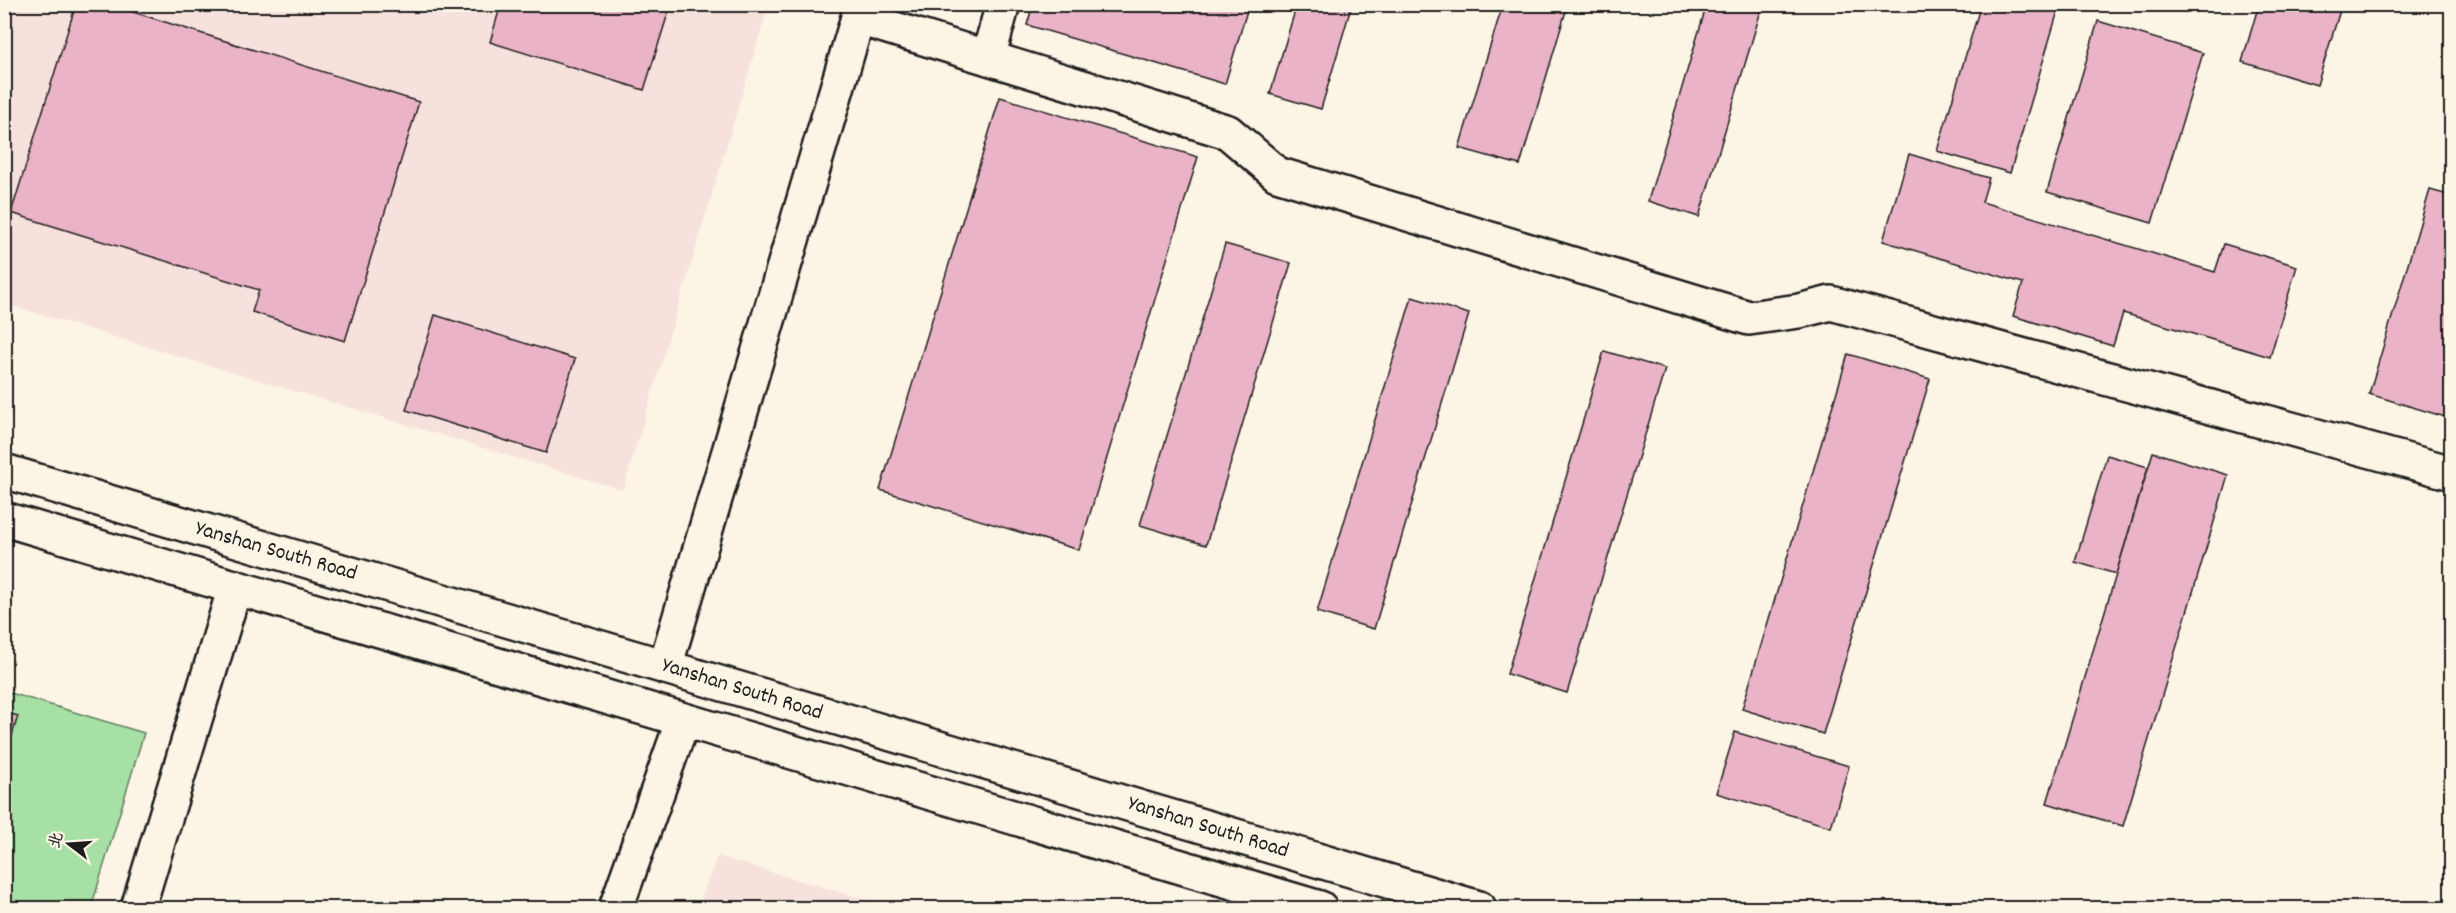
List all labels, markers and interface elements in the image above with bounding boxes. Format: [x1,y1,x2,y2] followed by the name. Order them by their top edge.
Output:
[192,514,360,590] street label: Yanshan South Road
[658,651,826,729] street label: Yanshan South Road
[1124,789,1292,867] street label: Yanshan South Road
[39,814,99,874] north arrow
[44,829,70,851] text: 北

